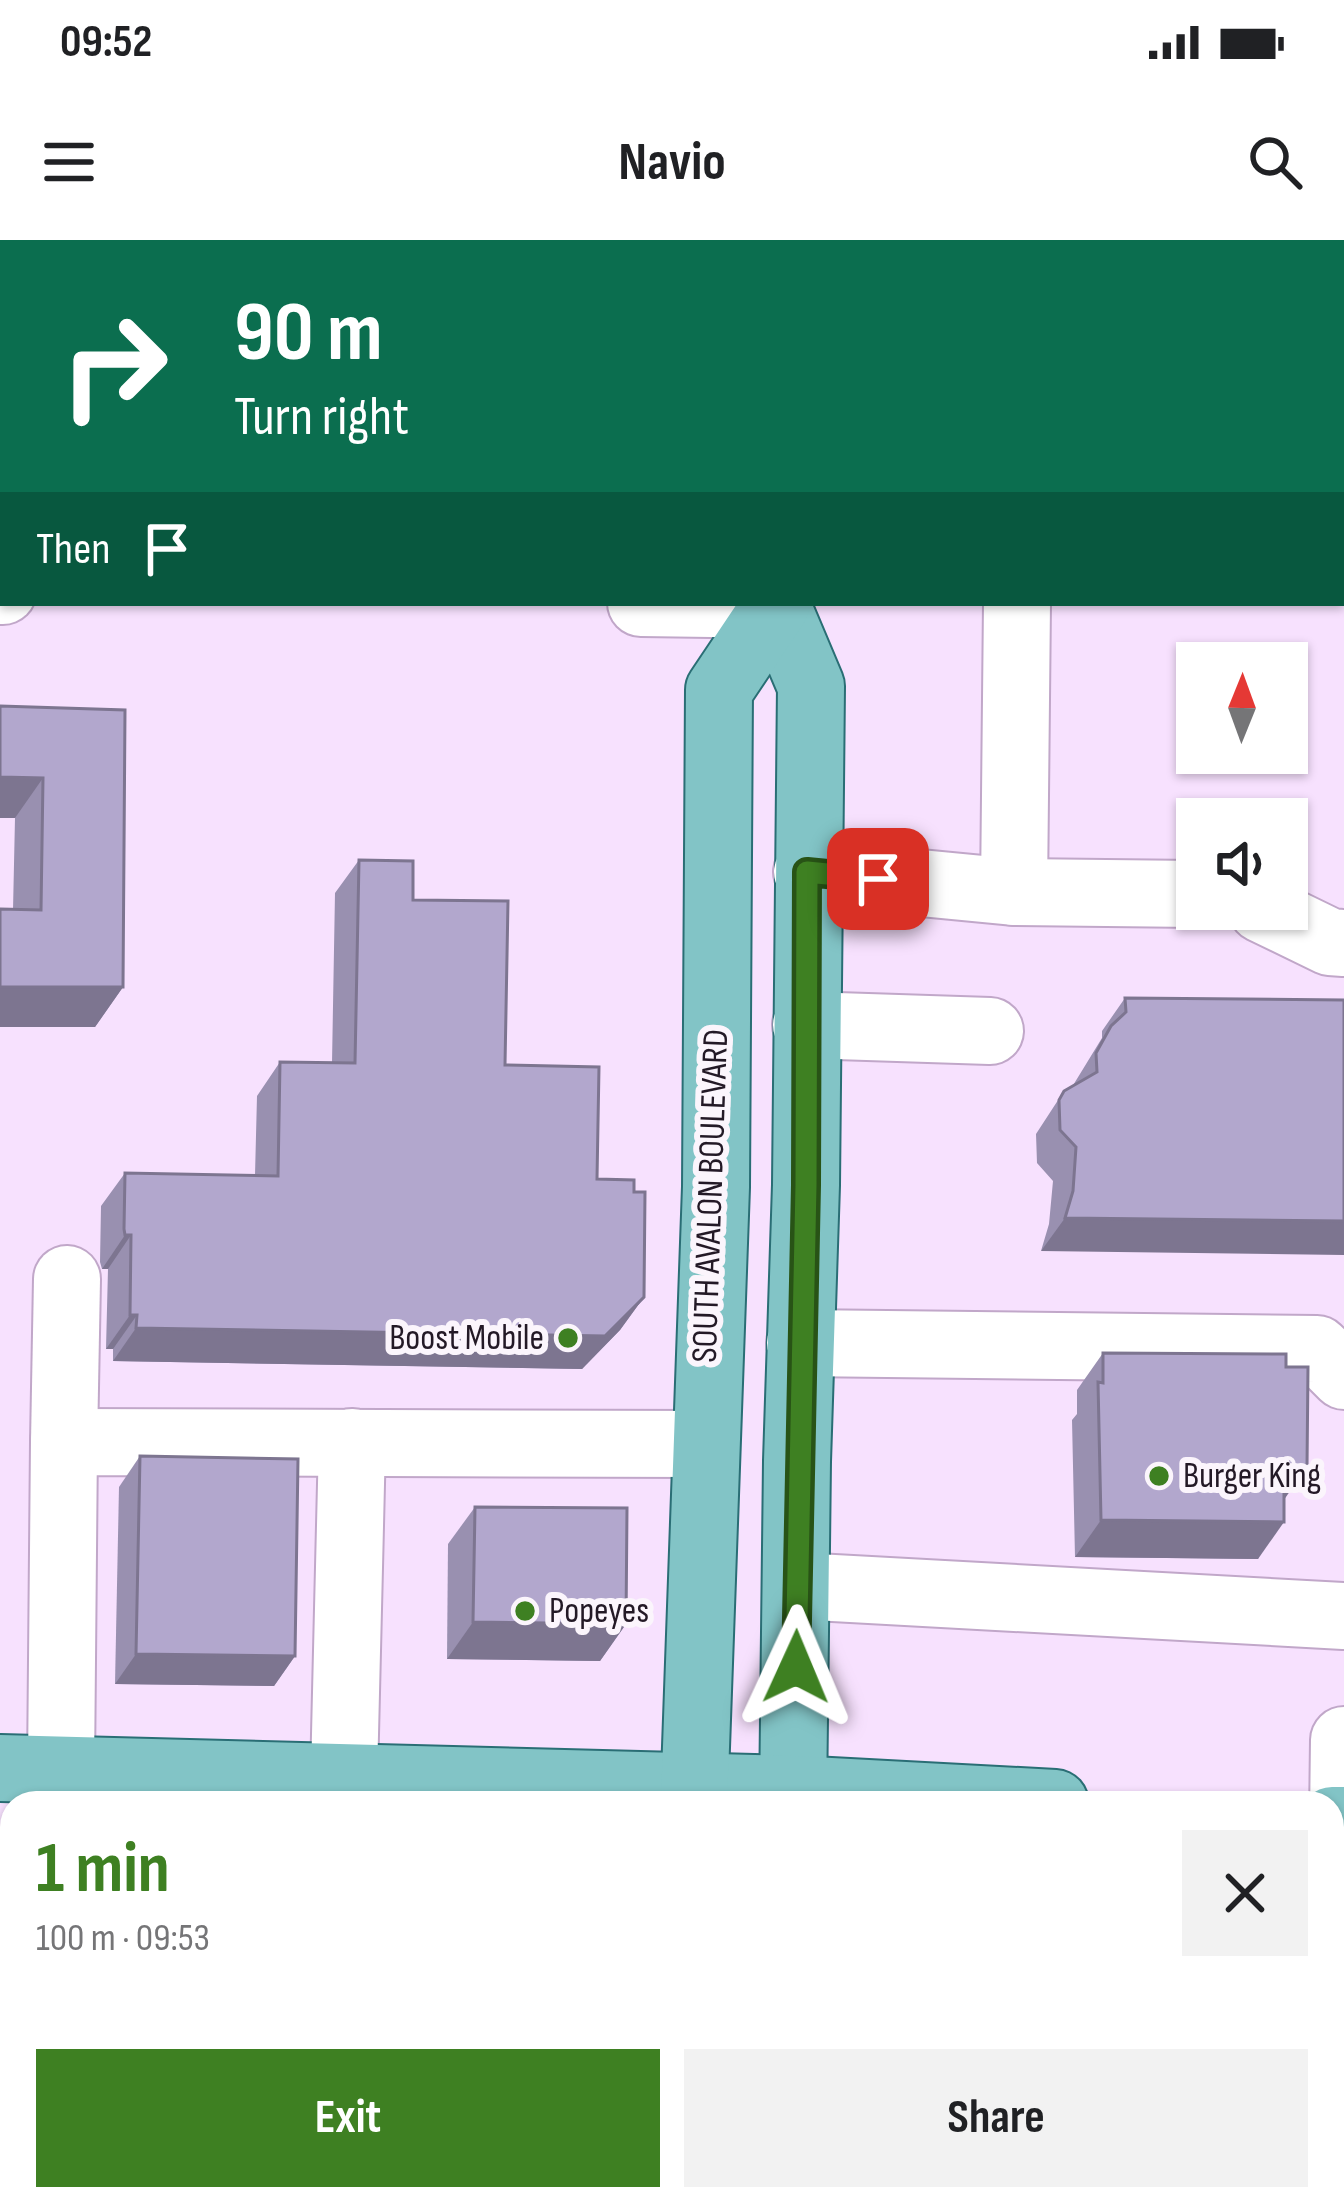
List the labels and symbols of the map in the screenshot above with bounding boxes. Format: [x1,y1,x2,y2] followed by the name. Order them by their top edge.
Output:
[1176,642,1308,774] north arrow
[827,828,929,930] pin
[684,1029,738,1363] street label: SOUTH AVALON BOULEVARD
[389,1317,544,1360] place label: Boost Mobile
[555,1325,581,1351] marker: Boost Mobile
[1183,1455,1321,1498] place label: Burger King
[1146,1463,1172,1489] marker: Burger King
[549,1590,649,1633] place label: Popeyes
[512,1598,538,1624] marker: Popeyes
[733,1604,859,1730] position arrow

